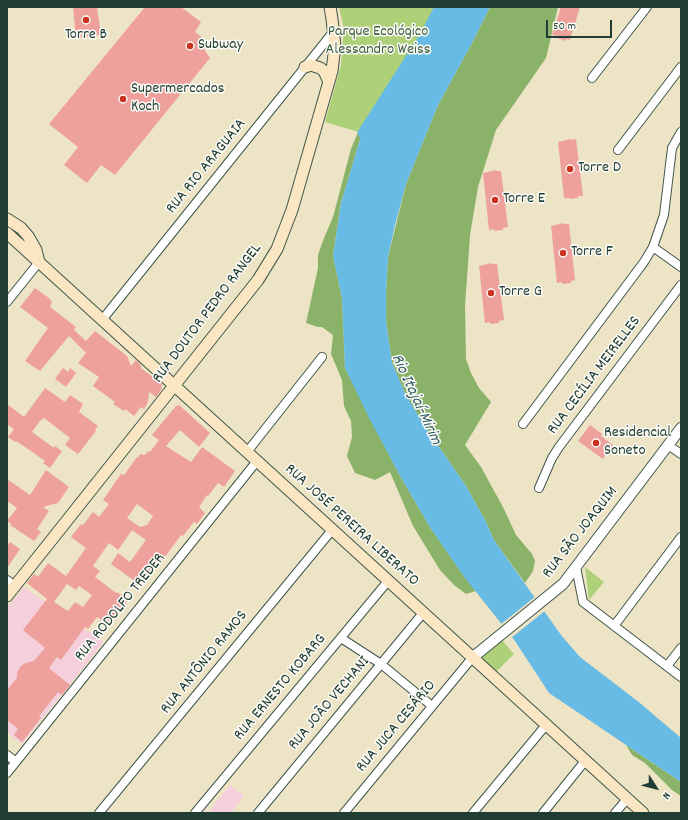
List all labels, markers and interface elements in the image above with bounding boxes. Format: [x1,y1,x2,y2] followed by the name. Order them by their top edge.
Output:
[548,12,614,38] scale bar
[81,15,91,25] marker: Torre B
[553,18,576,35] text: 50 m
[326,23,430,61] park label: Parque Ecológico Alessandro Weiss
[65,26,107,46] place label: Torre B
[198,36,243,56] place label: Subway
[185,41,195,51] marker: Subway
[131,80,225,118] place label: Supermercados Koch
[118,94,128,104] marker: Supermercados Koch
[163,115,251,219] street label: RUA RIO ARAGUAIA
[578,159,621,179] place label: Torre D
[565,164,575,174] marker: Torre D
[503,190,545,210] place label: Torre E
[490,195,500,205] marker: Torre E
[149,240,267,388] street label: RUA DOUTOR PEDRO RANGEL
[571,243,613,263] place label: Torre F
[558,248,568,258] marker: Torre F
[499,283,542,303] place label: Torre G
[486,288,496,298] marker: Torre G
[544,313,646,439] street label: RUA CECÍLIA MEIRELLES
[385,351,445,449] water label: Rio Itajaí-Mirim
[604,424,671,462] place label: Residencial Soneto
[591,438,601,448] marker: Residencial Soneto
[280,461,422,591] street label: RUA JOSÉ PEREIRA LIBERATO
[539,483,623,583] street label: RUA SÃO JOAQUIM
[71,550,171,666] street label: RUA RODOLFO TREDER
[157,607,253,719] street label: RUA ANTÔNIO RAMOS
[231,631,331,745] street label: RUA ERNESTO KOBARG
[285,653,375,755] street label: RUA JOÃO VECHANI
[353,677,441,777] street label: RUA JUCA CESÁRIO
[636,768,676,808] north arrow
[658,788,674,802] text: N

